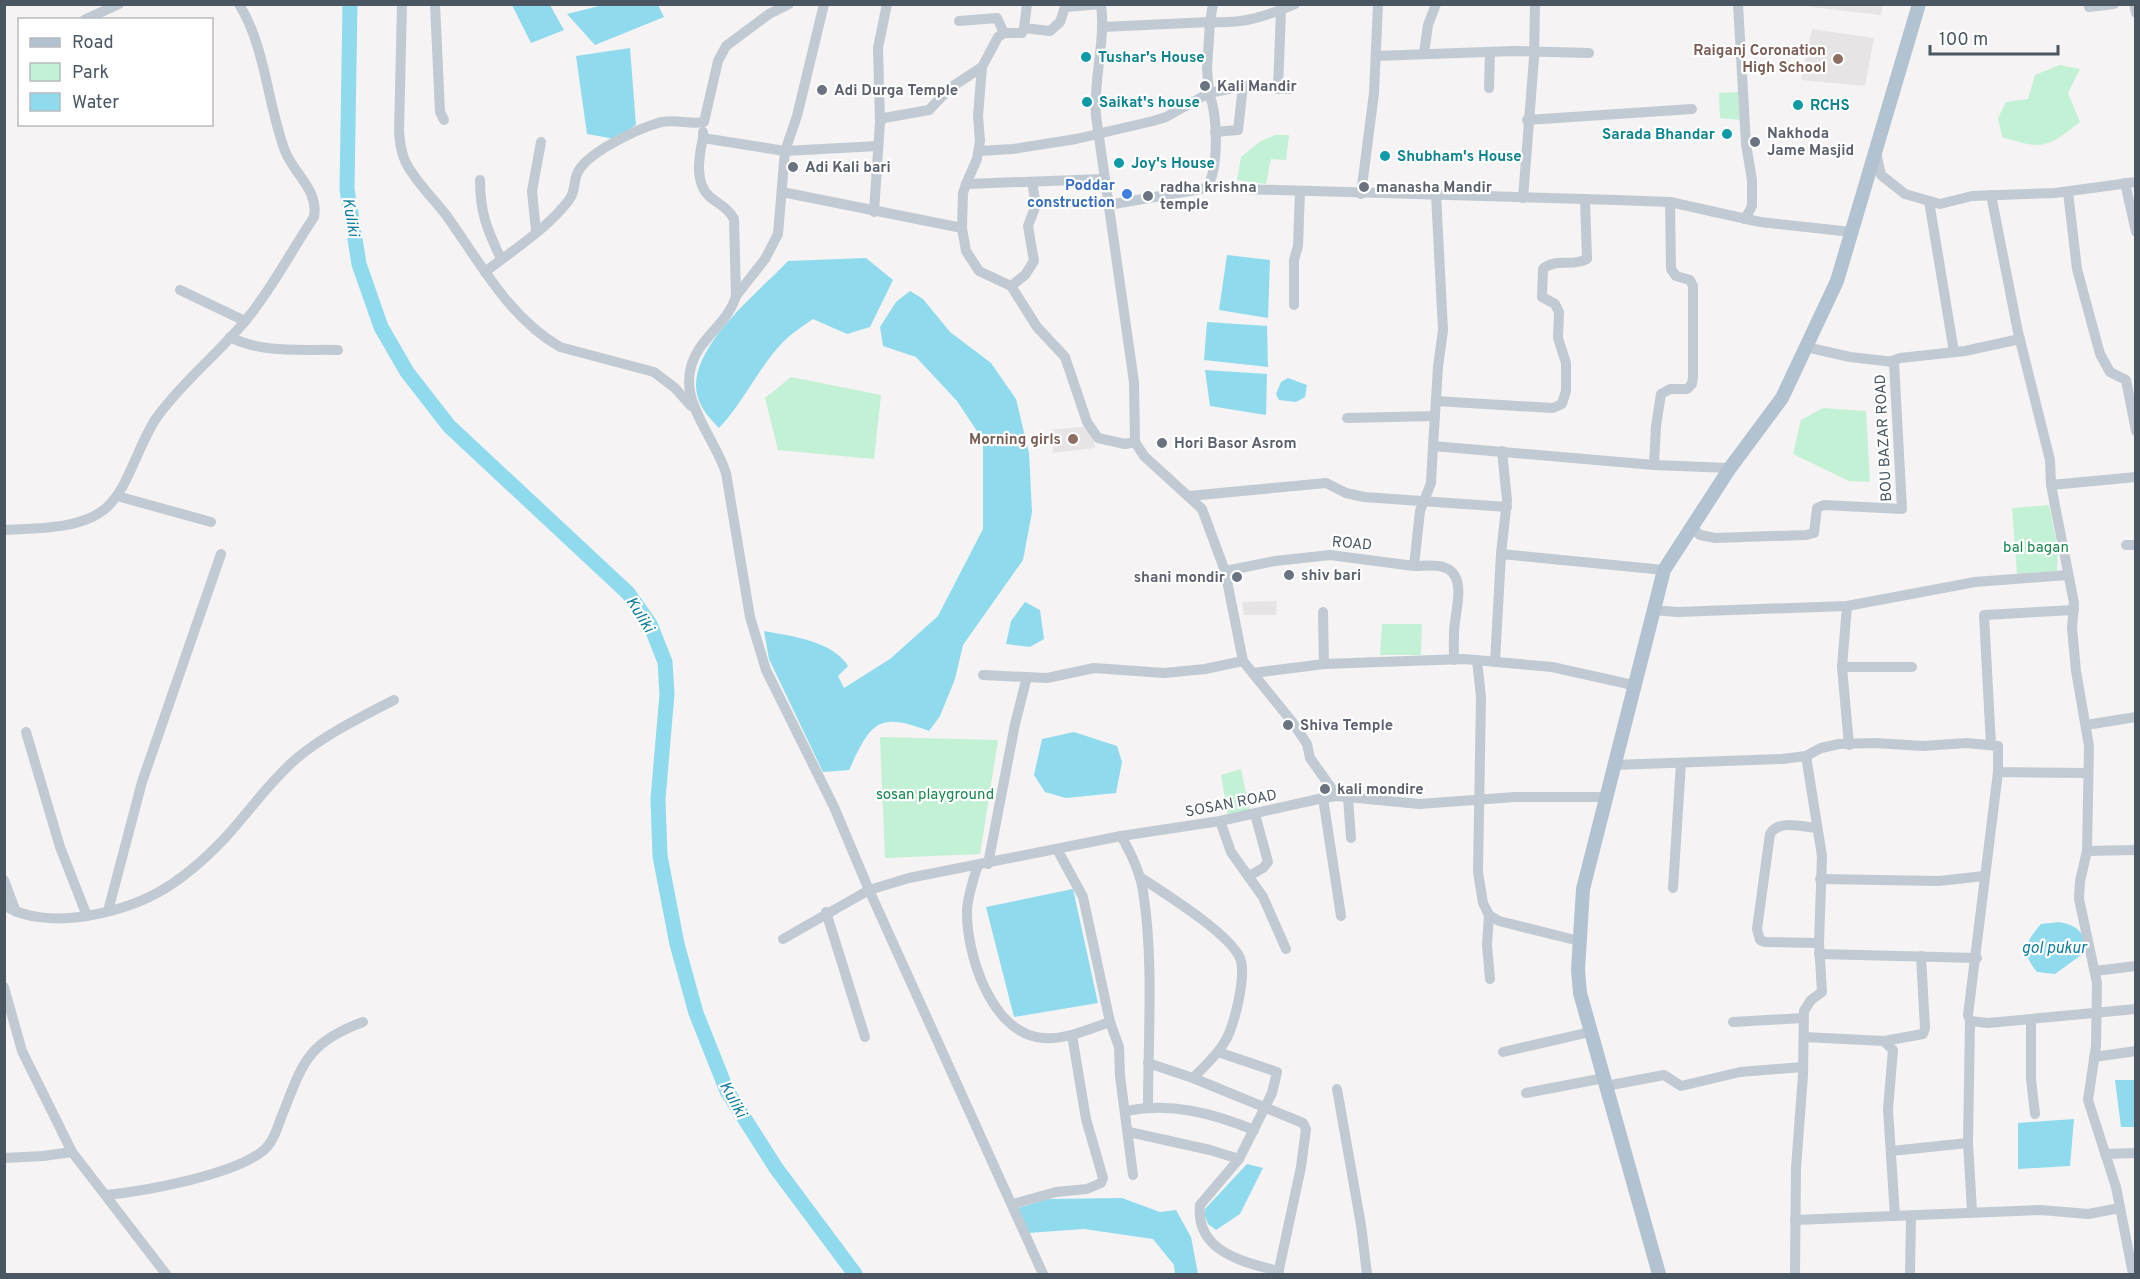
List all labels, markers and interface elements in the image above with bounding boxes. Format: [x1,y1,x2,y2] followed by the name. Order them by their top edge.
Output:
[18,18,213,126] legend
[1930,18,2058,56] scale bar
[1939,29,1988,52] text: 100 m
[72,32,114,55] text: Road
[1693,42,1826,78] place label: Raiganj Coronation High School
[1098,49,1205,68] place label: Tushar's House
[1079,50,1093,64] marker: Tushar's House
[1831,52,1845,66] marker: Raiganj Coronation High School
[72,62,109,85] text: Park
[1217,78,1297,97] place label: Kali Mandir
[1198,79,1212,93] marker: Kali Mandir
[834,82,958,101] place label: Adi Durga Temple
[815,83,829,97] marker: Adi Durga Temple
[72,92,119,115] text: Water
[1099,94,1200,113] place label: Saikat's house
[1080,95,1094,109] marker: Saikat's house
[1810,97,1850,116] place label: RCHS
[1791,98,1805,112] marker: RCHS
[1767,125,1854,161] place label: Nakhoda Jame Masjid
[1602,126,1716,145] place label: Sarada Bhandar
[1720,127,1734,141] marker: Sarada Bhandar
[1748,135,1762,149] marker: Nakhoda Jame Masjid
[1397,148,1522,167] place label: Shubham's House
[1378,149,1392,163] marker: Shubham's House
[1131,155,1215,174] place label: Joy's House
[1112,156,1126,170] marker: Joy's House
[805,159,891,178] place label: Adi Kali bari
[786,160,800,174] marker: Adi Kali bari
[1027,177,1116,213] place label: Poddar construction
[1160,179,1257,215] place label: radha krishna temple
[1376,179,1493,198] place label: manasha Mandir
[1357,180,1371,194] marker: manasha Mandir
[1120,187,1134,201] marker: Poddar construction
[1141,189,1155,203] marker: radha krishna temple
[337,197,363,239] water label: Kuliki
[1872,374,1897,502] street label: BOU BAZAR ROAD
[969,431,1061,450] place label: Morning girls
[1066,432,1080,446] marker: Morning girls
[1174,435,1297,454] place label: Hori Basor Asrom
[1155,436,1169,450] marker: Hori Basor Asrom
[1331,533,1373,556] street label: ROAD
[2003,539,2069,558] park label: bal bagan
[1301,567,1361,586] place label: shiv bari
[1282,568,1296,582] marker: shiv bari
[1134,569,1226,588] place label: shani mondir
[1230,570,1244,584] marker: shani mondir
[621,593,659,638] water label: Kuliki
[1300,717,1393,736] place label: Shiva Temple
[1281,718,1295,732] marker: Shiva Temple
[1337,781,1424,800] place label: kali mondire
[1318,782,1332,796] marker: kali mondire
[876,786,994,805] park label: sosan playground
[1184,786,1279,823] street label: SOSAN ROAD
[2021,939,2088,959] water label: gol pukur
[714,1078,751,1123] water label: Kuliki

